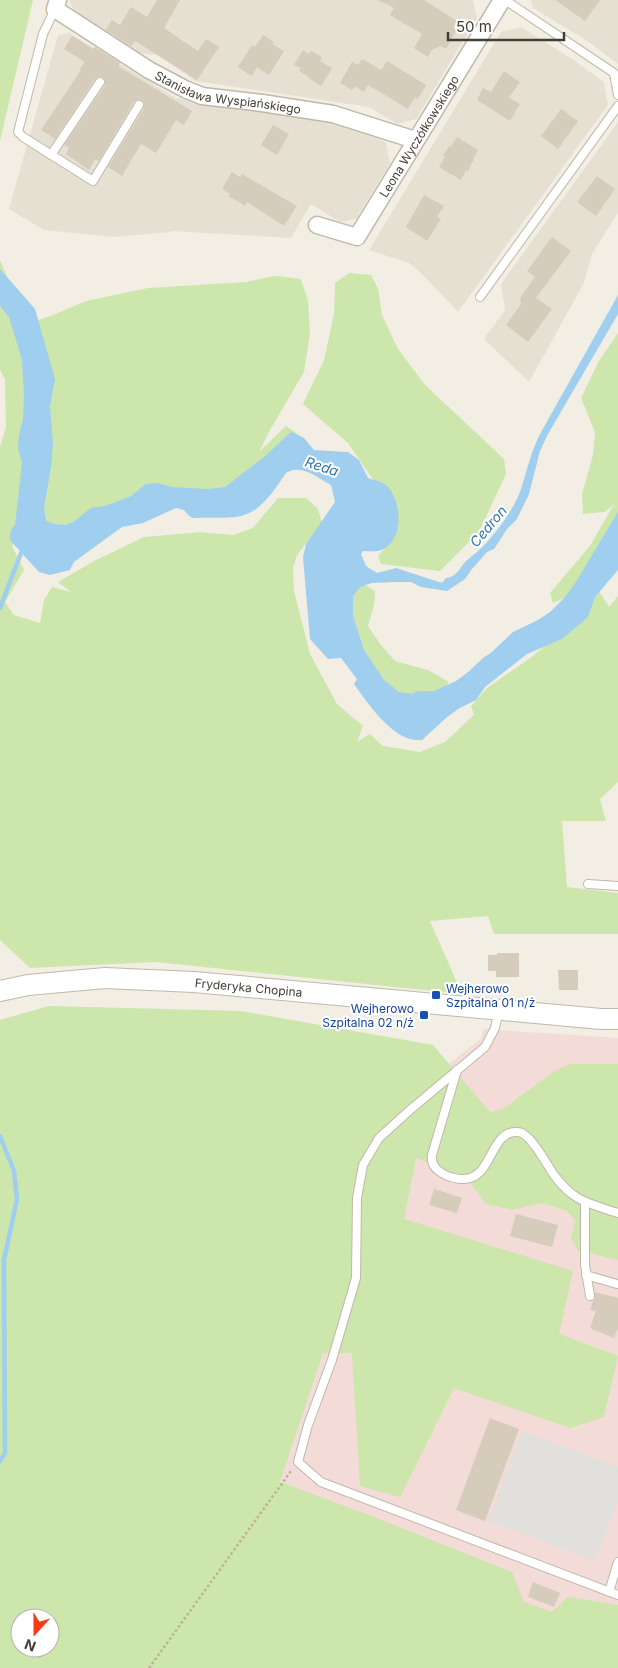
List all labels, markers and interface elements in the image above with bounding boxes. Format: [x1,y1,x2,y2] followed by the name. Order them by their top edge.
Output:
[448,10,564,42] scale bar
[456,17,492,36] text: 50 m
[153,67,302,116] street label: Stanisława Wyspiańskiego
[376,72,462,200] street label: Leona Wyczółkowskiego
[303,453,341,479] water label: Reda
[466,502,510,550] water label: Cedron
[194,975,303,999] street label: Fryderyka Chopina
[446,981,535,1010] place label: Wejherowo Szpitalna 01 n/ż
[430,989,442,1001] marker: Wejherowo Szpitalna 01 n/ż
[322,1001,414,1030] place label: Wejherowo Szpitalna 02 n/ż
[418,1009,430,1021] marker: Wejherowo Szpitalna 02 n/ż
[10,1608,60,1658] north arrow
[22,1636,38,1655] text: N

